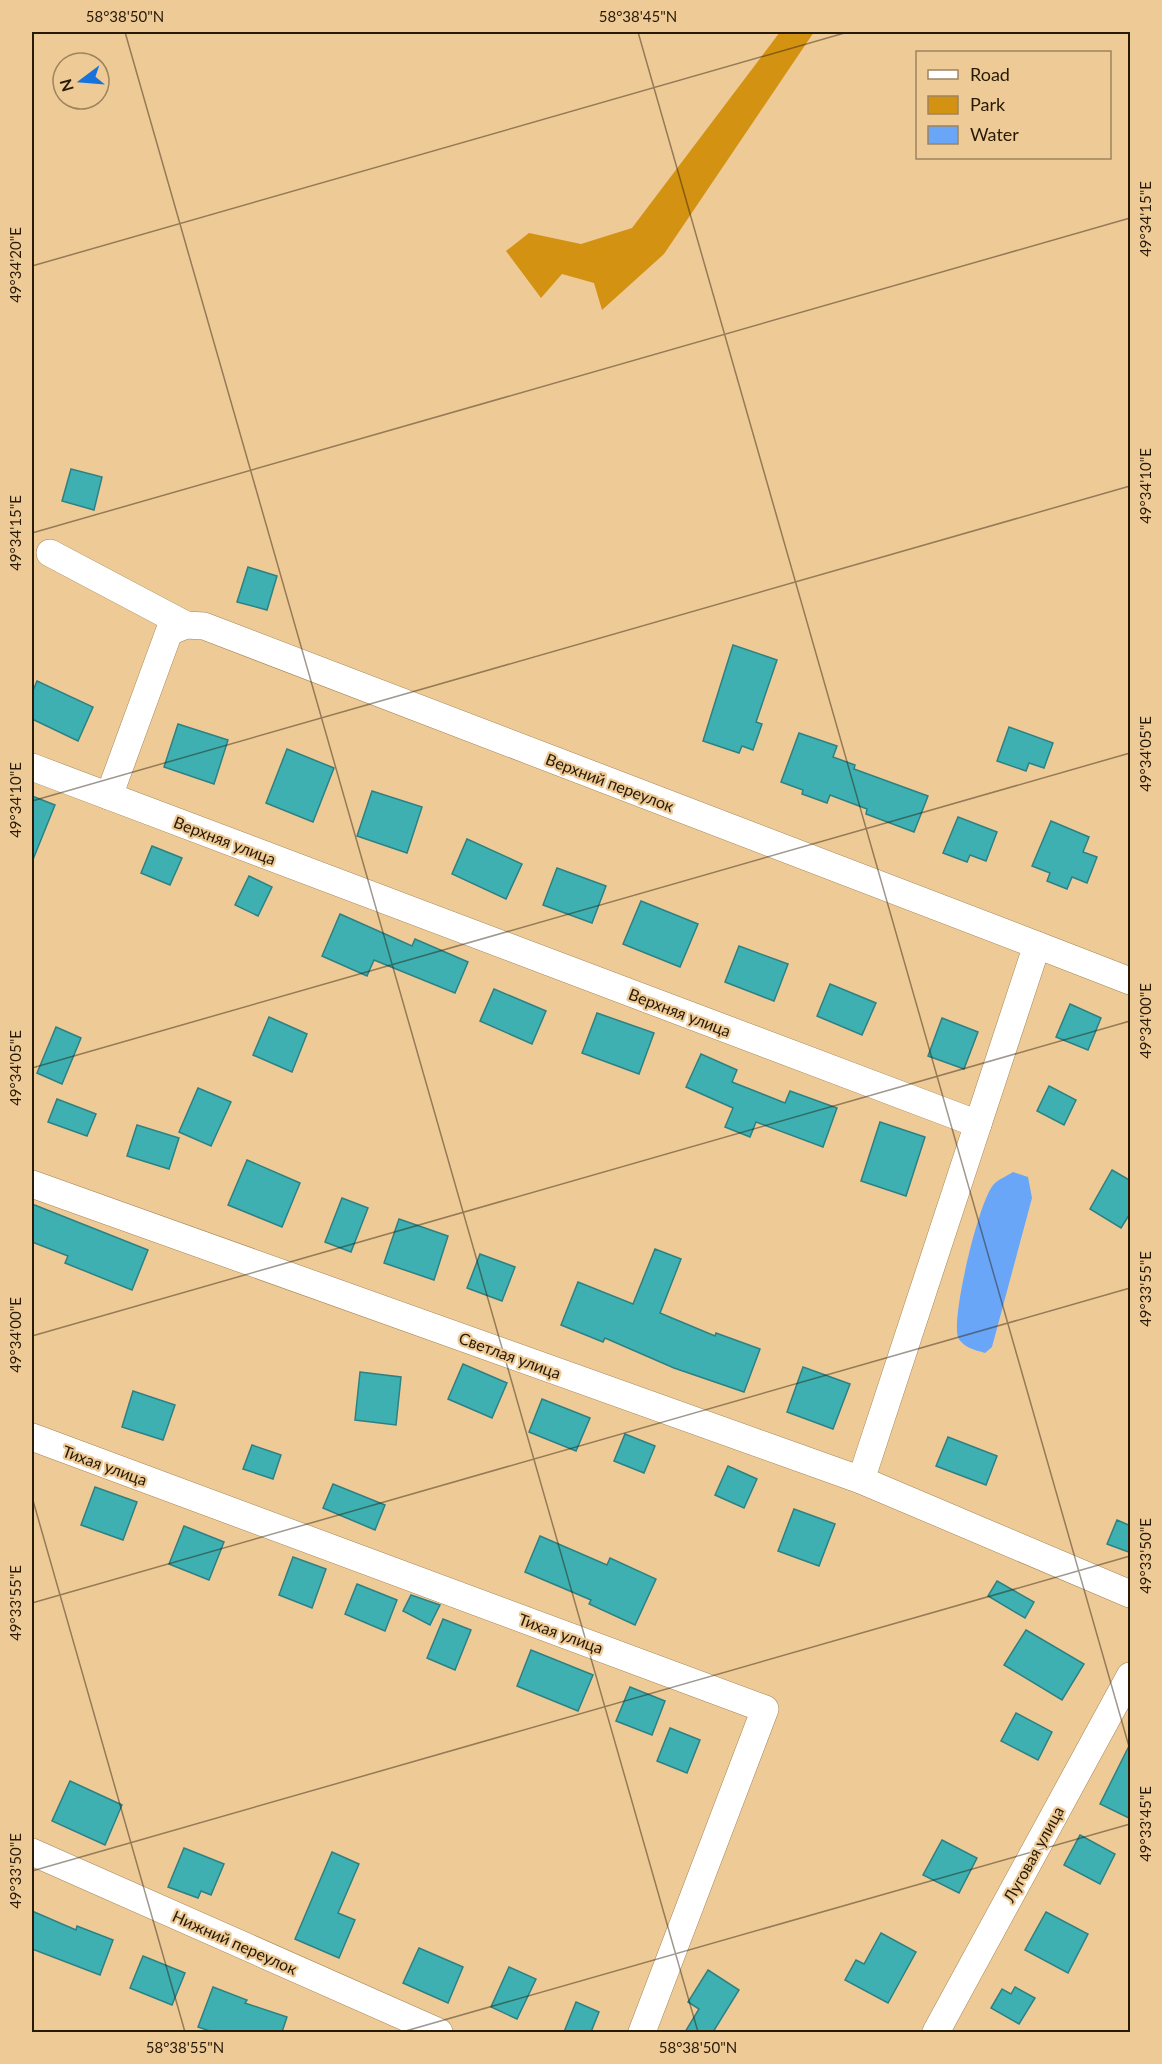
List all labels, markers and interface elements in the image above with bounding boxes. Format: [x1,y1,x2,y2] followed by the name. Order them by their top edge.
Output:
[86,7,164,25] text: 58°38'50"N
[599,7,677,25] text: 58°38'45"N
[51,51,111,111] north arrow
[916,51,1111,159] legend
[970,63,1010,85] text: Road
[55,77,77,94] text: N
[970,93,1006,115] text: Park
[970,123,1019,145] text: Water
[1136,181,1154,257] text: 49°34'15"E
[6,227,24,303] text: 49°34'20"E
[1136,448,1154,524] text: 49°34'10"E
[6,495,24,571] text: 49°34'15"E
[1136,716,1154,792] text: 49°34'05"E
[543,749,677,815] street label: Верхний переулок
[6,762,24,838] text: 49°34'10"E
[171,812,279,868] street label: Верхняя улица
[1136,983,1154,1059] text: 49°34'00"E
[626,984,734,1040] street label: Верхняя улица
[6,1030,24,1106] text: 49°34'05"E
[1136,1251,1154,1327] text: 49°33'55"E
[6,1297,24,1373] text: 49°34'00"E
[456,1328,564,1382] street label: Светлая улица
[60,1441,150,1489] street label: Тихая улица
[1136,1518,1154,1594] text: 49°33'50"E
[6,1565,24,1641] text: 49°33'55"E
[516,1609,606,1657] street label: Тихая улица
[1136,1786,1154,1862] text: 49°33'45"E
[998,1803,1067,1906] street label: Луговая улица
[6,1833,24,1909] text: 49°33'50"E
[170,1906,301,1978] street label: Нижний переулок
[146,2038,224,2056] text: 58°38'55"N
[659,2038,737,2056] text: 58°38'50"N

